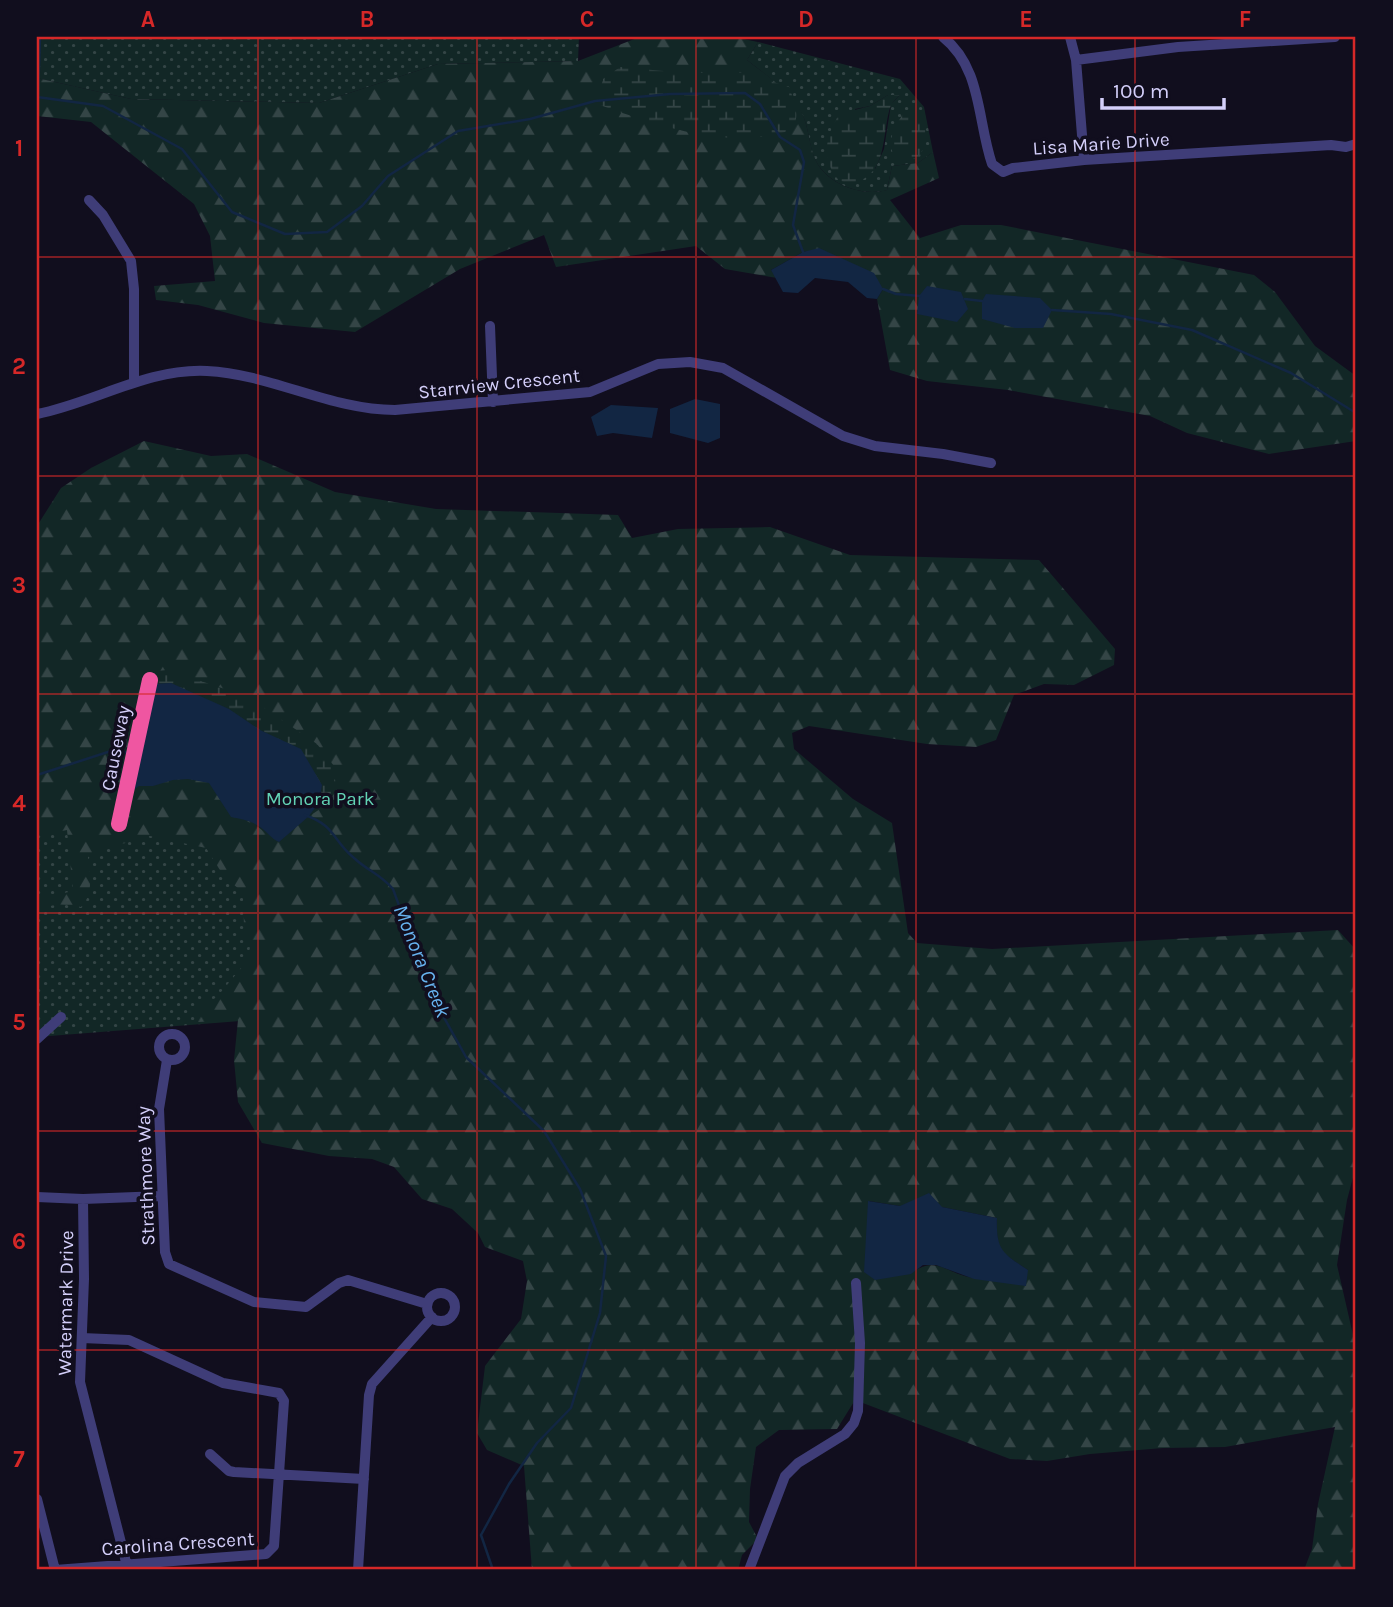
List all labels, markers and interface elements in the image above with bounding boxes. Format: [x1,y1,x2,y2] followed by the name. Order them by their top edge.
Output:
[141,6,155,33] text: A
[360,6,374,33] text: B
[580,6,594,33] text: C
[798,6,814,33] text: D
[1019,6,1033,33] text: E
[1239,6,1251,33] text: F
[1102,66,1225,110] scale bar
[1113,79,1170,103] text: 100 m
[1032,128,1170,160] street label: Lisa Marie Drive
[15,135,23,162] text: 1
[12,353,26,380] text: 2
[417,365,581,403] street label: Starrview Crescent
[12,572,26,599] text: 3
[97,704,135,793] street label: Causeway
[266,788,375,810] park label: Monora Park
[12,790,26,817] text: 4
[389,901,456,1021] water label: Monora Creek
[12,1009,26,1036] text: 5
[133,1106,159,1246] street label: Strathmore Way
[12,1228,26,1255] text: 6
[54,1230,78,1376] street label: Watermark Drive
[13,1446,25,1473] text: 7
[101,1528,255,1560] street label: Carolina Crescent

